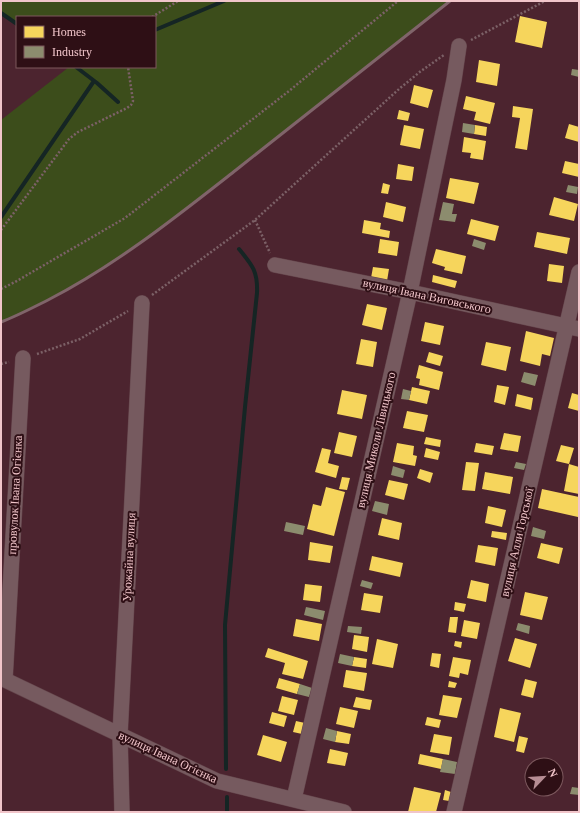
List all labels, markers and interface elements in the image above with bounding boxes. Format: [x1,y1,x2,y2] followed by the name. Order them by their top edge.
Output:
[16,16,156,68] legend
[52,25,86,39] text: Homes
[52,45,92,59] text: Industry
[361,276,493,316] street label: вулиця Івана Виговського
[354,371,398,509] street label: вулиця Миколи Лівицького
[5,435,25,555] street label: провулок Івана Огієнка
[498,486,536,598] street label: вулиця Алли Горської
[120,512,138,602] street label: Урожайна вулиця
[116,728,220,786] street label: вулиця Івана Огієнка
[524,757,564,797] north arrow
[546,767,560,779] text: N

